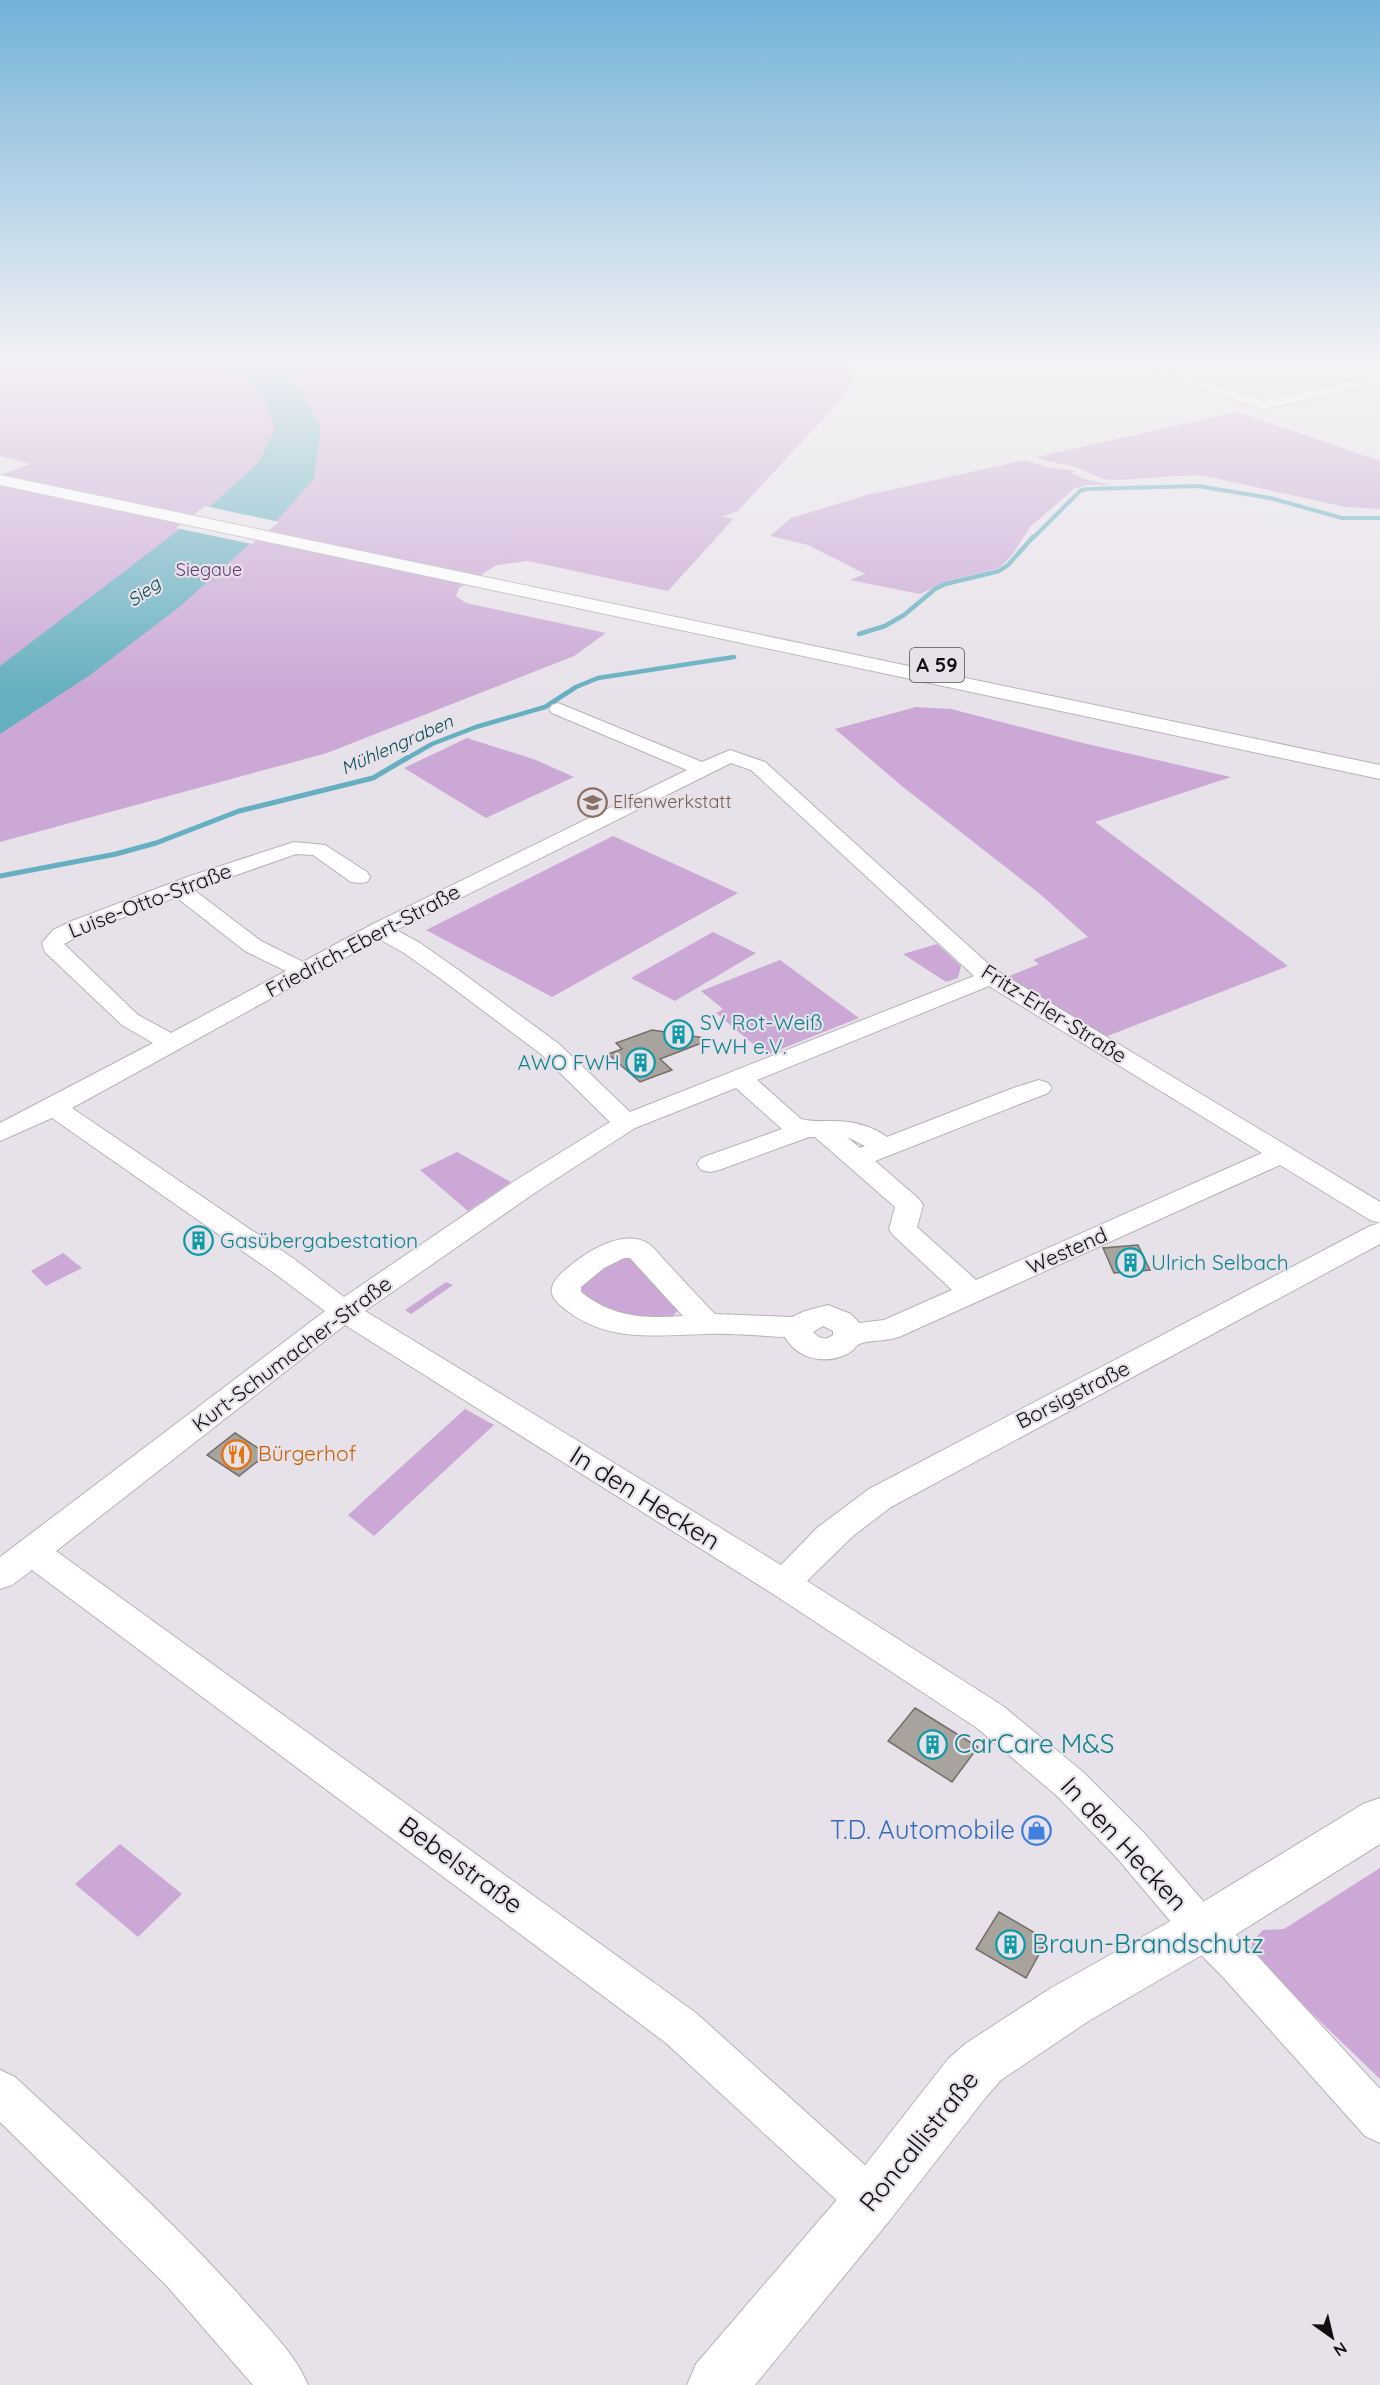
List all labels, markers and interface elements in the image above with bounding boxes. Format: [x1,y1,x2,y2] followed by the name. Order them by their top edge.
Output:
[176,558,242,581] park label: Siegaue
[123,571,166,611] water label: Sieg
[910,648,964,682] road number: A 59
[337,709,457,780] water label: Mühlengraben
[576,786,608,818] school or university icon: Elfenwerkstatt
[613,790,732,813] place label: Elfenwerkstatt
[64,857,235,943] street label: Luise-Otto-Straße
[261,878,464,1002] street label: Friedrich-Ebert-Straße
[977,958,1132,1068] street label: Fritz-Erler-Straße
[700,1009,823,1059] place label: SV Rot-Weiß FWH e.V.
[663,1019,695,1051] building icon: SV Rot-Weiß FWH e.V.
[625,1047,657,1079] building icon: AWO FWH
[518,1049,620,1075] place label: AWO FWH
[1022,1221,1111,1279] street label: Westend
[183,1225,215,1257] building icon: Gasübergabestation
[220,1227,418,1253] place label: Gasübergabestation
[1114,1247,1146,1279] building icon: Ulrich Selbach
[1151,1249,1289,1275] place label: Ulrich Selbach
[187,1270,396,1437] street label: Kurt-Schumacher-Straße
[1011,1354,1134,1434] street label: Borsigstraße
[221,1438,253,1470] restaurant icon: Bürgerhof
[564,1438,727,1557] street label: In den Hecken
[258,1440,357,1466] place label: Bürgerhof
[954,1727,1114,1760] place label: CarCare M&S
[917,1728,949,1760] building icon: CarCare M&S
[1054,1770,1195,1917] street label: In den Hecken
[393,1809,530,1921] street label: Bebelstraße
[830,1813,1015,1846] place label: T.D. Automobile
[1020,1814,1052,1846] shop icon: T.D. Automobile
[1032,1927,1264,1960] place label: Braun-Brandschutz
[995,1928,1027,1960] building icon: Braun-Brandschutz
[852,2064,985,2218] street label: Roncallistraße
[1302,2307,1362,2367] north arrow
[1330,2338,1351,2361] text: N

